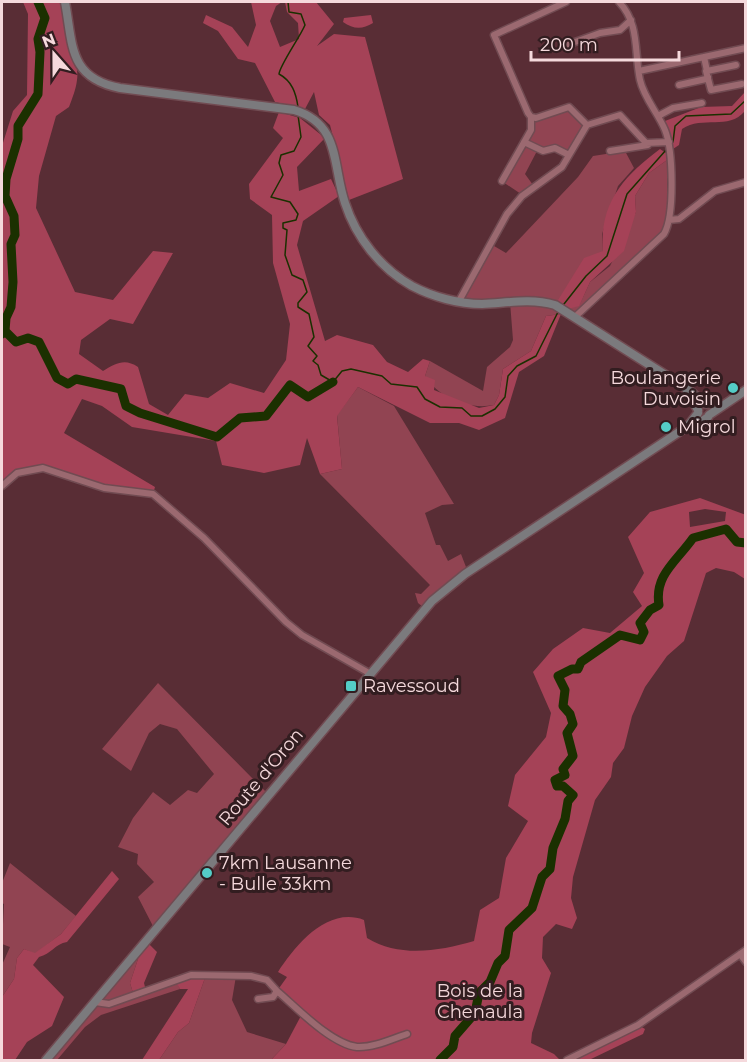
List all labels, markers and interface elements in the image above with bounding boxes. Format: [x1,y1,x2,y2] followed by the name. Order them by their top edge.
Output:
[24,24,84,84] north arrow
[531,24,680,62] scale bar
[39,29,58,52] text: N
[540,34,598,56] text: 200 m
[610,367,721,410] place label: Boulangerie Duvoisin
[726,381,740,395] marker: Boulangerie Duvoisin
[678,416,735,438] place label: Migrol
[659,420,673,434] marker: Migrol
[363,675,460,697] place label: Ravessoud
[344,679,358,693] marker: Ravessoud
[214,724,308,830] street label: Route d'Oron
[219,852,352,895] place label: 7km Lausanne - Bulle 33km
[200,866,214,880] marker: 7km Lausanne - Bulle 33km
[437,980,523,1023] park label: Bois de la Chenaula

